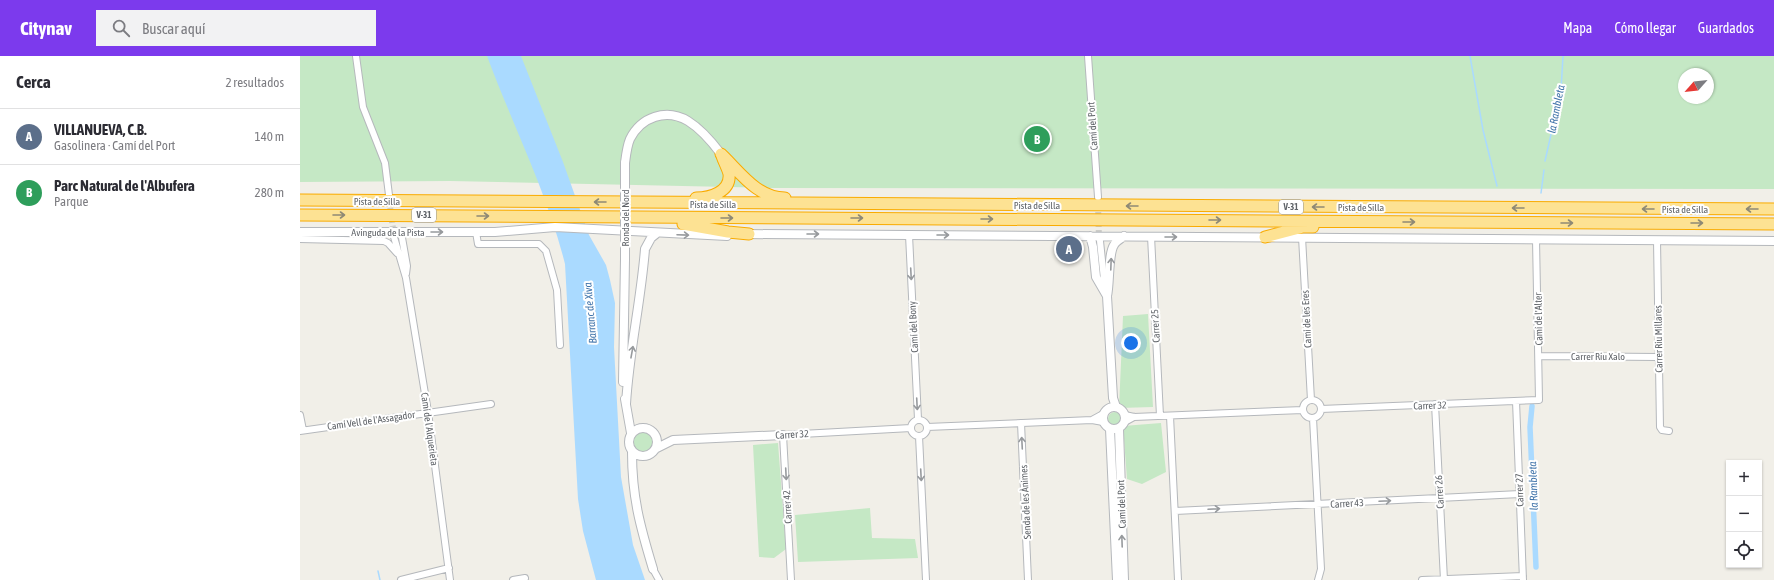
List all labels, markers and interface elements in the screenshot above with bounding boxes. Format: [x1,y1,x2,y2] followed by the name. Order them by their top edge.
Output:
[96,10,376,46] search box
[20,17,72,39] text: Citynav
[110,17,132,39] icon: search
[142,20,206,37] text: Buscar aquí
[1563,20,1592,36] text: Mapa
[1614,20,1676,36] text: Cómo llegar
[1698,20,1754,36] text: Guardados
[1678,68,1714,104] north arrow
[16,72,51,92] text: Cerca
[225,75,284,90] text: 2 resultados
[1545,84,1567,134] water label: la Rambleta
[1085,101,1100,151] street label: Camí del Port
[54,121,147,138] text: VILLANUEVA, C.B.
[1024,124,1050,154] pin: B
[26,129,32,144] text: A
[255,129,284,144] text: 140 m
[54,138,175,153] text: Gasolinera · Camí del Port
[54,177,195,194] text: Parc Natural de l'Albufera
[26,185,32,200] text: B
[255,185,284,200] text: 280 m
[620,189,631,246] street label: Ronda del Nord
[54,194,88,209] text: Parque
[354,196,401,207] street label: Pista de Silla
[594,198,607,206] one-way arrow
[690,199,737,210] street label: Pista de Silla
[1014,200,1061,211] street label: Pista de Silla
[1279,200,1303,214] road number: V-31
[1126,202,1139,210] one-way arrow
[1338,202,1385,213] street label: Pista de Silla
[1312,203,1325,211] one-way arrow
[1512,204,1525,212] one-way arrow
[1662,204,1709,215] street label: Pista de Silla
[1642,205,1655,213] one-way arrow
[1746,205,1759,213] one-way arrow
[412,208,436,222] road number: V-31
[332,211,345,219] one-way arrow
[476,212,489,220] one-way arrow
[720,214,733,222] one-way arrow
[850,214,863,222] one-way arrow
[980,215,993,223] one-way arrow
[1208,216,1221,224] one-way arrow
[1402,218,1415,226] one-way arrow
[1560,219,1573,227] one-way arrow
[1690,220,1703,227] one-way arrow
[351,227,425,238] street label: Avinguda de la Pista
[430,228,443,236] one-way arrow
[806,230,819,238] one-way arrow
[676,231,689,238] one-way arrow
[936,231,949,239] one-way arrow
[1164,233,1177,241] one-way arrow
[1056,234,1082,264] pin: A
[1107,258,1114,271] one-way arrow
[907,267,914,280] one-way arrow
[581,282,599,344] water label: Barranc de Xiva
[1299,289,1314,348] street label: Camí de les Eres
[1533,291,1544,345] street label: Camí de l'Alter
[907,301,920,353] street label: Camí del Bony
[1652,305,1665,373] street label: Carrer Riu Millares
[1149,309,1162,343] street label: Carrer 25
[1121,333,1141,353] your location
[629,346,637,359] one-way arrow
[1571,351,1625,362] street label: Carrer Riu Xalo
[419,392,440,467] street label: Camí de l'Alquerieta
[914,397,921,410] one-way arrow
[1413,399,1447,412] street label: Carrer 32
[326,409,417,432] street label: Camí Vell de l'Assagador
[775,428,809,441] street label: Carrer 32
[1019,437,1026,450] one-way arrow
[1726,460,1762,568] map controls
[1726,460,1762,496] button: +
[1526,461,1540,511] water label: la Rambleta
[1018,464,1033,539] street label: Senda de les Ànimes
[782,467,789,480] one-way arrow
[917,468,925,481] one-way arrow
[1513,473,1526,507] street label: Carrer 27
[1433,475,1446,509] street label: Carrer 26
[1115,479,1128,528] street label: Camí del Port
[781,490,794,524] street label: Carrer 42
[1726,496,1762,532] button: −
[1330,497,1364,510] street label: Carrer 43
[1378,497,1391,504] one-way arrow
[1207,505,1220,513] one-way arrow
[1726,532,1762,568] button: locate
[1119,535,1126,548] one-way arrow

